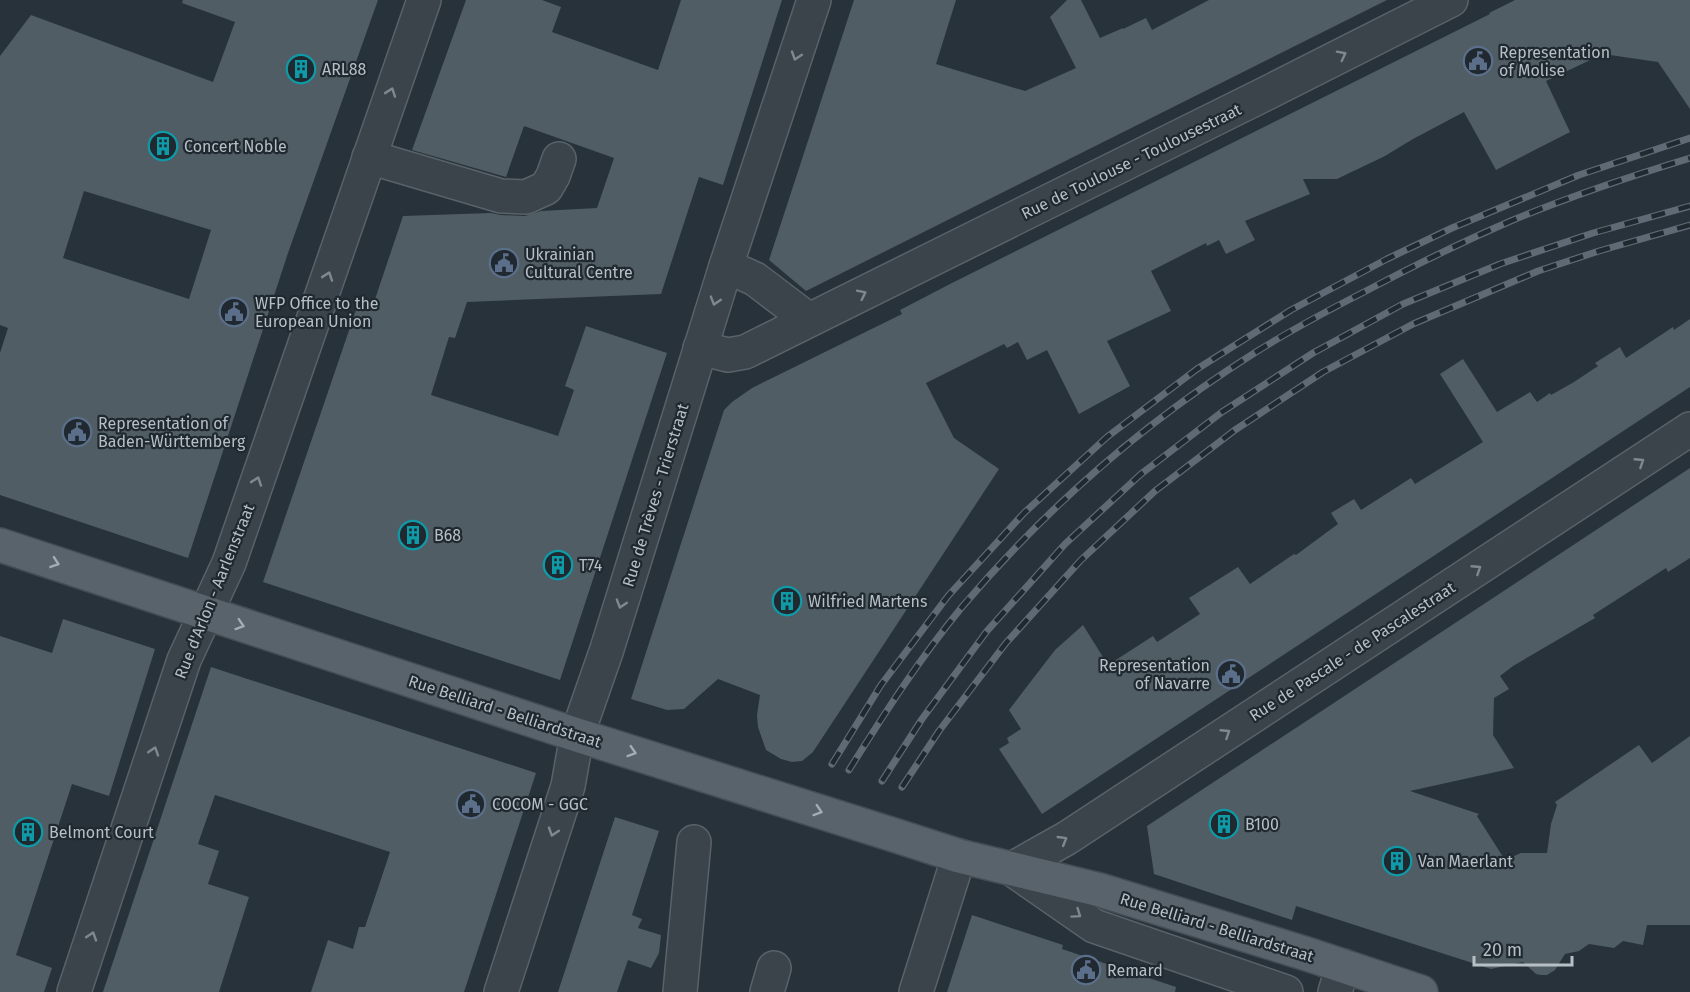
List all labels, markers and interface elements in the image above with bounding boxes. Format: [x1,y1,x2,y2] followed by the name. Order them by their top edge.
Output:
[1499,43,1610,80] place label: Representation of Molise
[1462,45,1494,77] public building icon: Representation of Molise
[790,50,803,61] one-way arrow
[1336,51,1347,62] one-way arrow
[285,53,317,85] building icon: ARL88
[322,60,366,79] place label: ARL88
[384,87,397,98] one-way arrow
[1018,100,1245,223] street label: Rue de Toulouse - Toulousestraat
[147,130,179,162] building icon: Concert Noble
[184,137,287,156] place label: Concert Noble
[525,245,633,282] place label: Ukrainian Cultural Centre
[488,247,520,279] public building icon: Ukrainian Cultural Centre
[320,272,333,282] one-way arrow
[855,290,866,301] one-way arrow
[255,294,379,331] place label: WFP Office to the European Union
[710,295,722,306] one-way arrow
[218,296,250,328] public building icon: WFP Office to the European Union
[619,401,692,589] street label: Rue de Trèves - Trierstraat
[98,414,246,451] place label: Representation of Baden-Württemberg
[61,416,93,448] public building icon: Representation of Baden-Württemberg
[1633,458,1644,469] one-way arrow
[250,476,263,487] one-way arrow
[171,501,258,681] street label: Rue d'Arlon - Aarlenstraat
[397,519,429,551] building icon: B68
[434,526,461,545] place label: B68
[542,549,574,581] building icon: T74
[49,556,60,569] one-way arrow
[579,556,603,575] place label: T74
[1470,565,1481,576] one-way arrow
[1246,578,1459,725] street label: Rue de Pascale - de Pascalestraat
[771,585,803,617] building icon: Wilfried Martens
[808,592,927,611] place label: Wilfried Martens
[616,599,628,609] one-way arrow
[235,618,245,630] one-way arrow
[1099,656,1210,693] place label: Representation of Navarre
[1215,658,1247,690] public building icon: Representation of Navarre
[406,671,604,752] street label: Rue Belliard - Belliardstraat
[1220,729,1230,741] one-way arrow
[626,745,637,757] one-way arrow
[146,746,159,757] one-way arrow
[455,788,487,820] public building icon: COCOM - GGC
[492,795,588,814] place label: COCOM - GGC
[812,804,823,816] one-way arrow
[1208,808,1240,840] building icon: B100
[1245,815,1279,834] place label: B100
[12,816,44,848] building icon: Belmont Court
[49,823,154,842] place label: Belmont Court
[548,826,561,837] one-way arrow
[1057,836,1067,847] one-way arrow
[1381,845,1413,877] building icon: Van Maerlant
[1418,852,1513,871] place label: Van Maerlant
[1118,889,1316,966] street label: Rue Belliard - Belliardstraat
[1071,907,1082,918] one-way arrow
[1474,929,1572,967] scale bar
[85,931,97,942] one-way arrow
[1483,939,1522,961] text: 20 m
[1070,954,1102,986] public building icon: Remard
[1107,961,1163,980] place label: Remard

